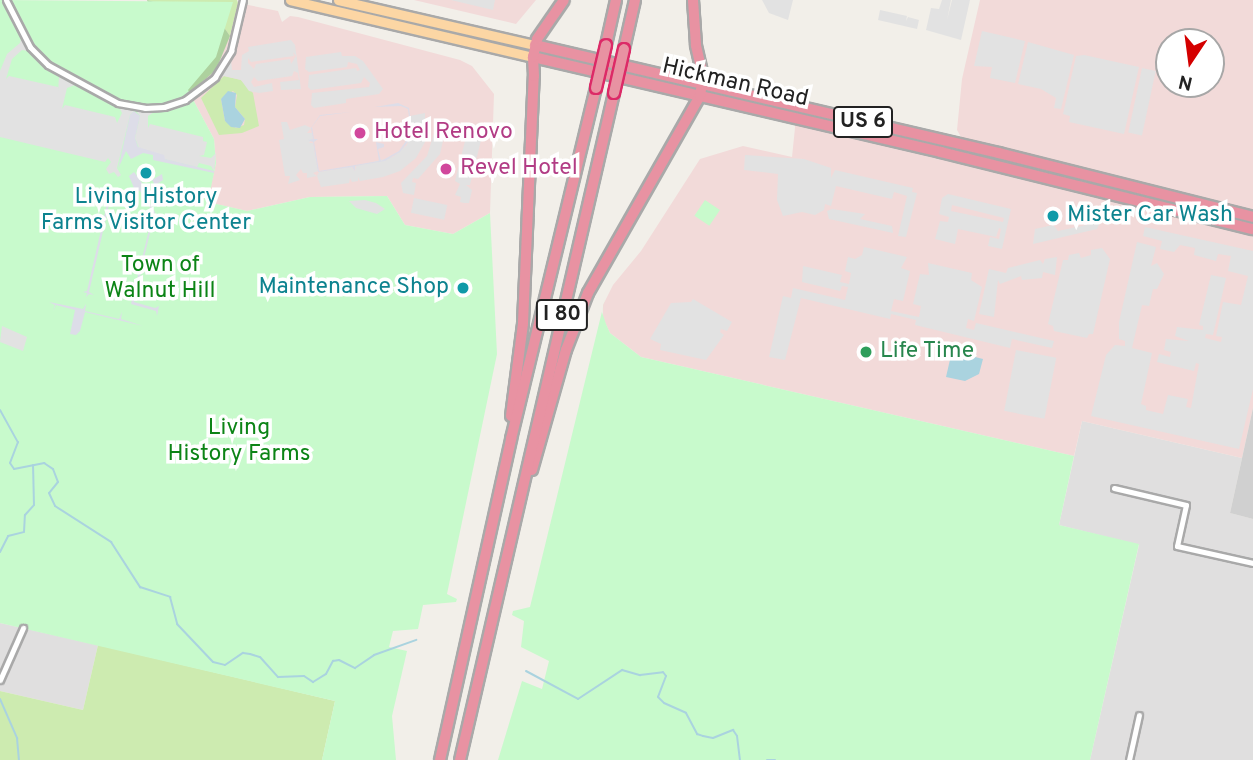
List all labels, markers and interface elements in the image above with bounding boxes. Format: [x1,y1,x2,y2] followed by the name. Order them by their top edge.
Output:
[1155,28,1225,98] north arrow
[659,54,811,114] street label: Hickman Road
[1176,68,1195,95] text: N
[832,104,894,140] road number: US 6
[374,119,513,147] place label: Hotel Renovo
[352,125,368,141] marker: Hotel Renovo
[460,155,578,183] place label: Revel Hotel
[438,161,454,177] marker: Revel Hotel
[138,165,154,181] marker: Living History Farms Visitor Center
[40,184,252,238] place label: Living History Farms Visitor Center
[1067,202,1234,230] place label: Mister Car Wash
[1045,208,1061,224] marker: Mister Car Wash
[105,252,215,306] park label: Town of Walnut Hill
[259,274,449,302] place label: Maintenance Shop
[455,280,471,296] marker: Maintenance Shop
[536,298,588,332] road number: I 80
[880,338,975,366] place label: Life Time
[858,344,874,360] marker: Life Time
[168,415,310,469] park label: Living History Farms

